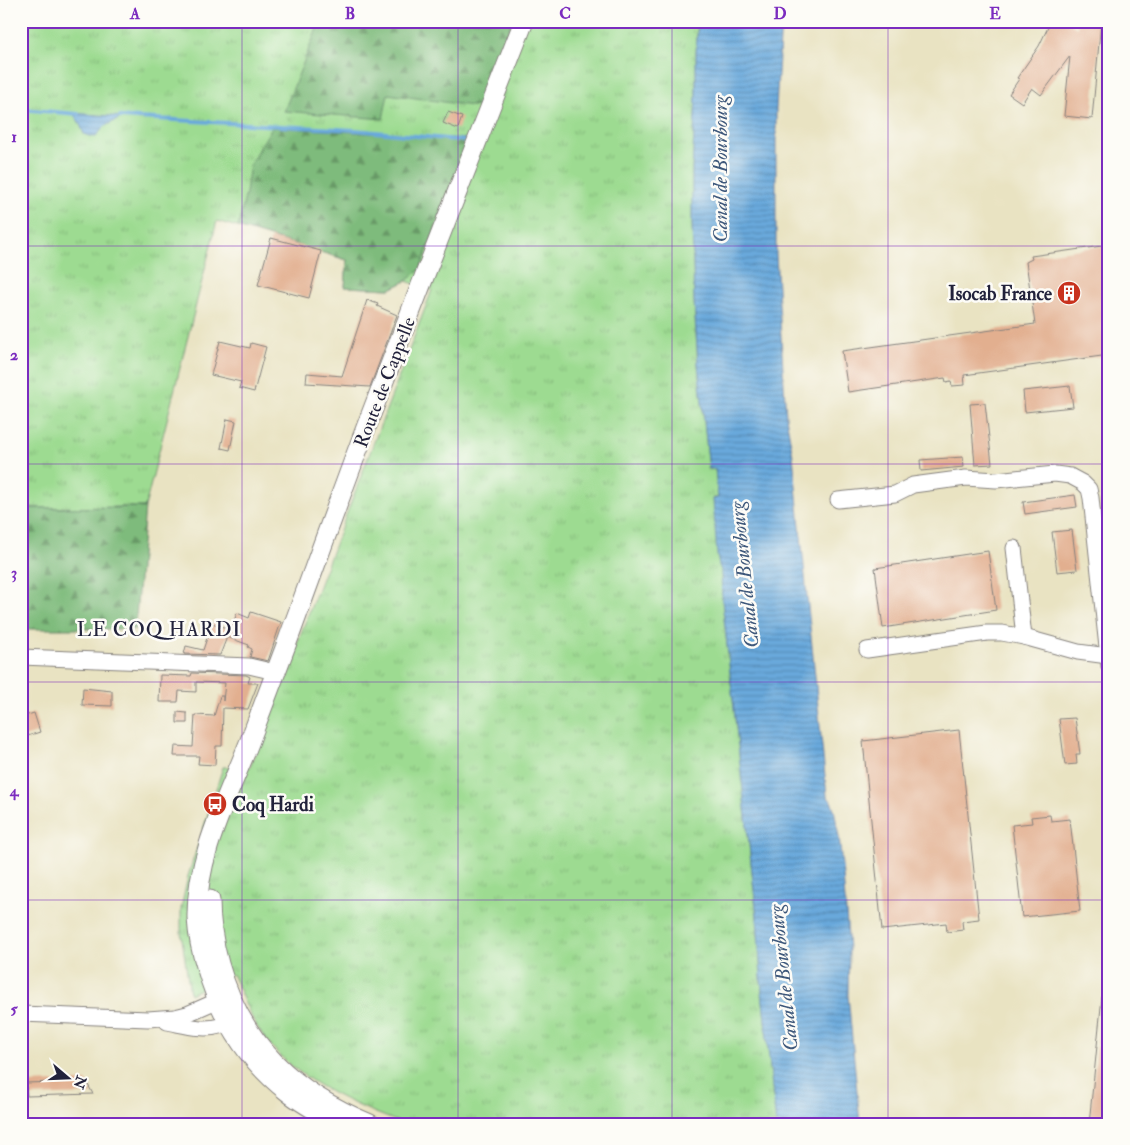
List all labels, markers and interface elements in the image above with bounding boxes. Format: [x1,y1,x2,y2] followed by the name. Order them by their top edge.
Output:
[129,4,141,24] text: A
[345,4,355,24] text: B
[559,4,571,24] text: C
[773,4,787,24] text: D
[989,4,1001,24] text: E
[708,94,733,242] water label: Canal de Bourbourg
[11,127,17,147] text: 1
[1056,280,1082,306] building icon: Isocab France
[948,282,1052,306] place label: Isocab France
[349,314,422,451] street label: Route de Cappelle
[10,345,18,365] text: 2
[724,499,765,649] water label: Canal de Bourbourg
[11,563,17,583] text: 3
[77,617,241,642] district label: LE COQ HARDI
[9,781,20,801] text: 4
[202,791,228,817] bus stop icon: Coq Hardi
[232,793,314,818] place label: Coq Hardi
[763,902,804,1052] water label: Canal de Bourbourg
[10,999,18,1019] text: 5
[42,1052,92,1102] north arrow
[70,1072,90,1091] text: N

